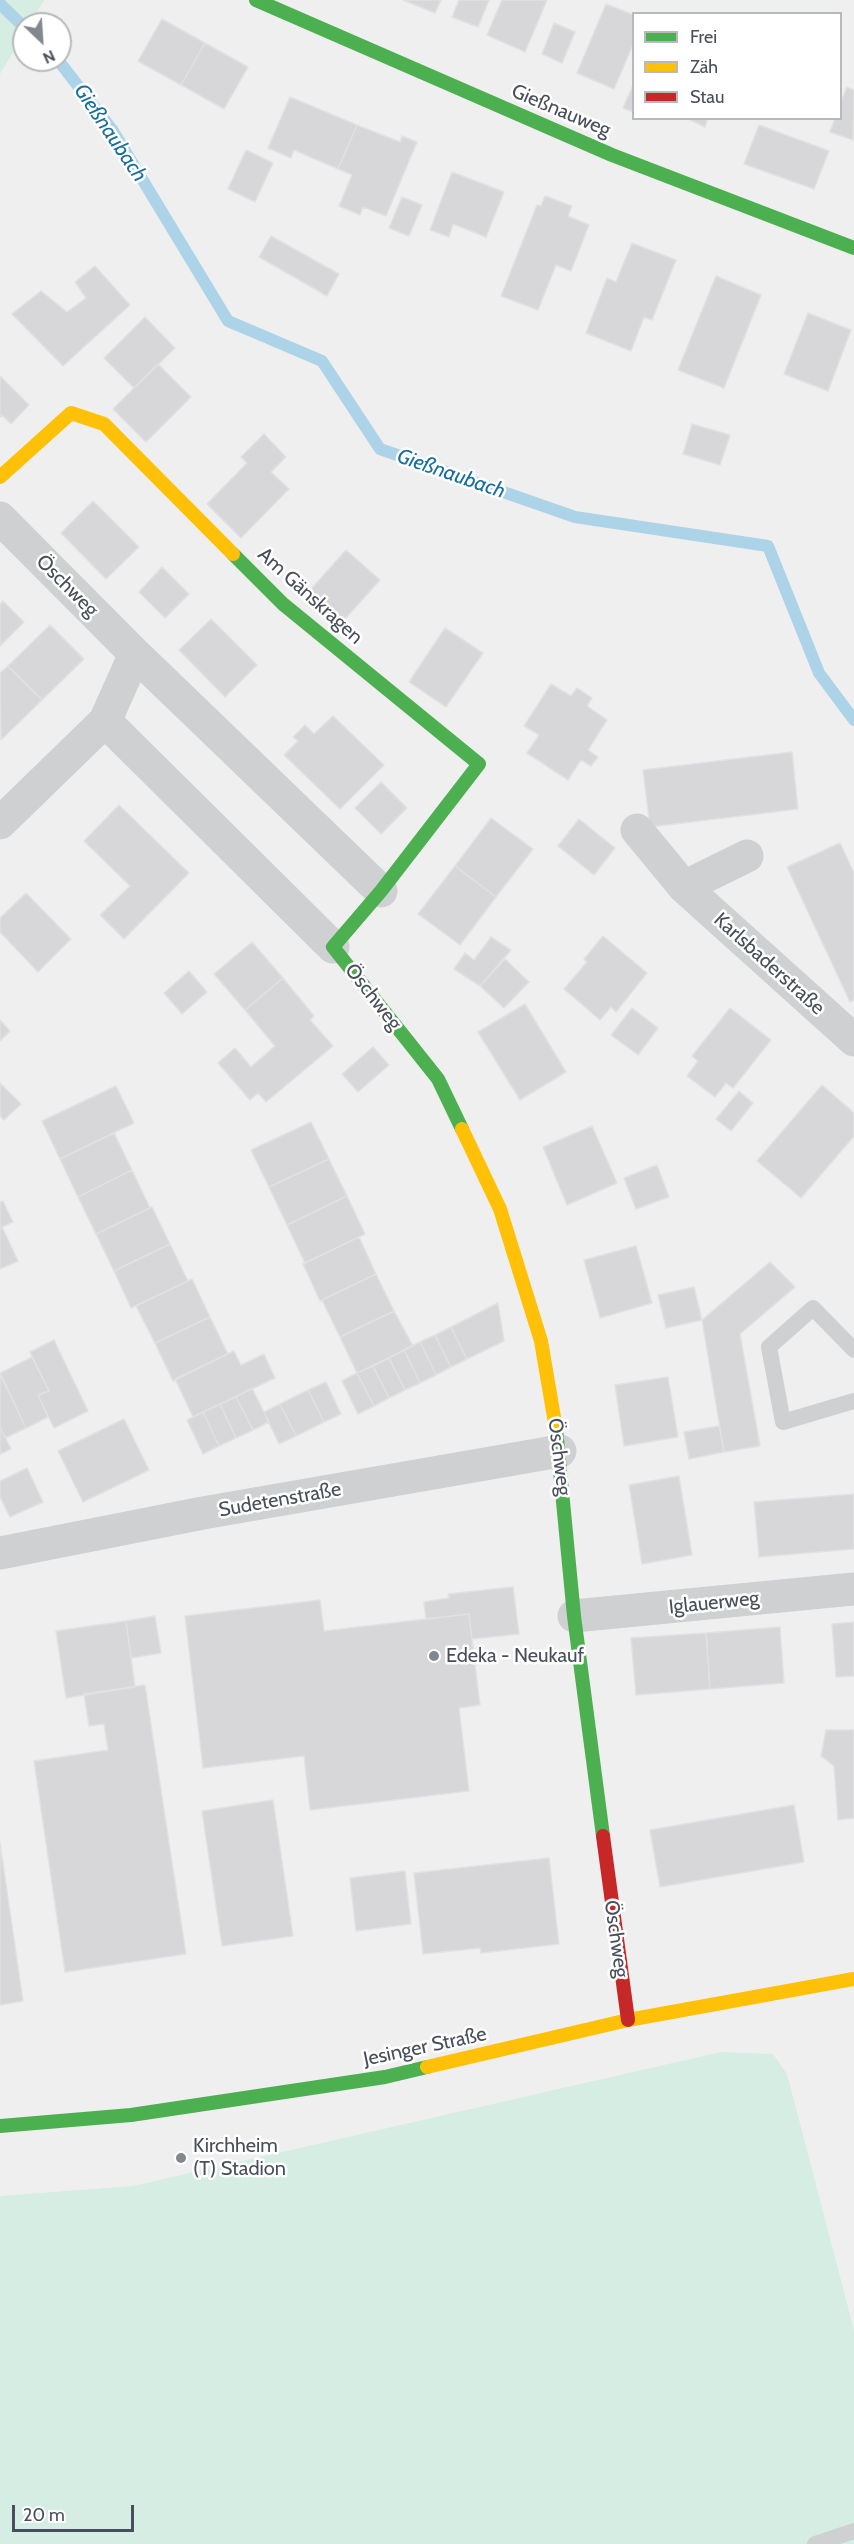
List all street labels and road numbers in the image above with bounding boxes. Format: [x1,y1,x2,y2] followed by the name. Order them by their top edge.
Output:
[508,79,614,143] street label: Gießnauweg
[253,543,367,649] street label: Am Gänskragen
[31,550,103,622] street label: Öschweg
[709,908,829,1020] street label: Karlsbaderstraße
[340,959,406,1035] street label: Öschweg
[542,1417,576,1497] street label: Öschweg
[217,1477,343,1523] street label: Sudetenstraße
[668,1586,760,1620] street label: Iglauerweg
[599,1899,633,1979] street label: Öschweg
[361,2022,489,2072] street label: Jesinger Straße

